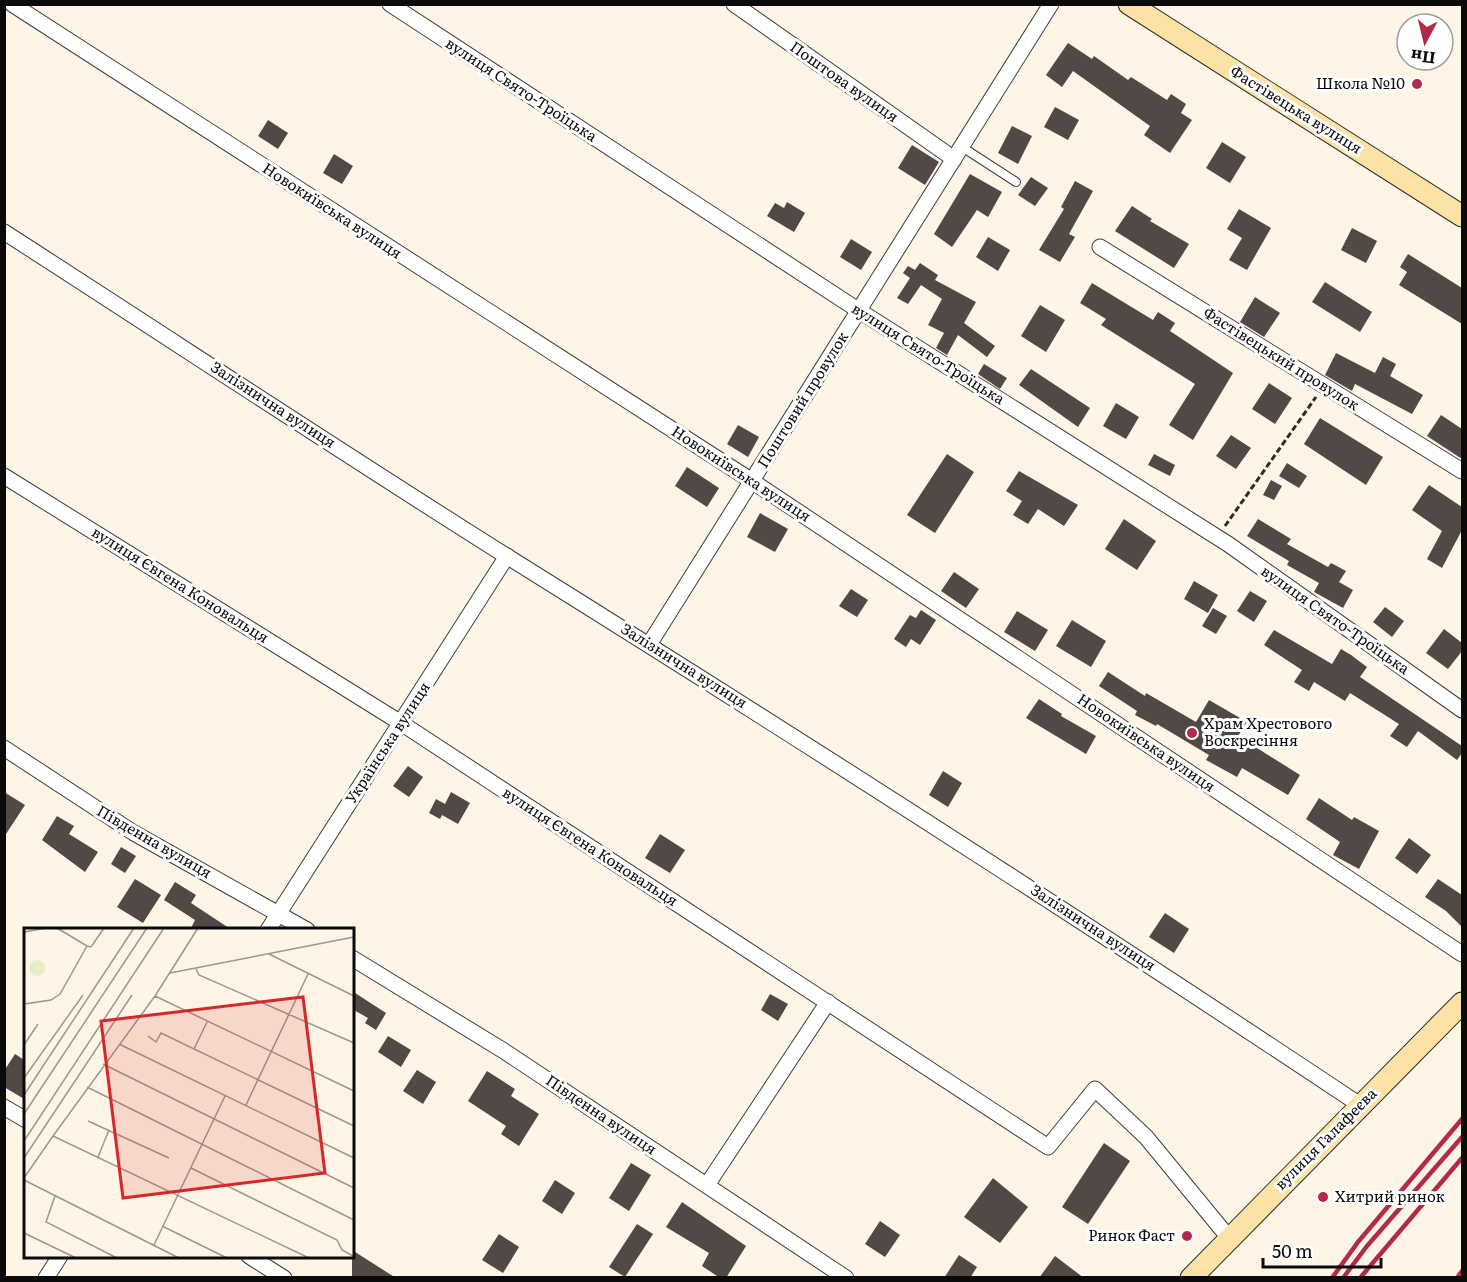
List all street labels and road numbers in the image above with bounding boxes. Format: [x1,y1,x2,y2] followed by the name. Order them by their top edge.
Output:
[441,31,603,147] street label: вулиця Свято-Троїцька
[786,35,904,127] street label: Поштова вулиця
[1226,59,1367,159] street label: Фастівецька вулиця
[259,156,407,264] street label: Новокиївська вулиця
[848,296,1011,410] street label: вулиця Свято-Троїцька
[1199,300,1364,415] street label: Фастівецький провулок
[750,326,853,472] street label: Поштовий провулок
[207,355,341,453] street label: Залізнична вулиця
[668,419,816,527] street label: Новокиївська вулиця
[88,520,274,648] street label: вулиця Євгена Коновальця
[1257,559,1416,679] street label: вулиця Свято-Троїцька
[617,617,752,713] street label: Залізнична вулиця
[339,677,435,808] street label: Українська вулиця
[1073,687,1220,797] street label: Новокиївська вулиця
[499,780,683,911] street label: вулиця Євгена Коновальця
[93,798,217,883] street label: Південна вулиця
[1027,878,1161,976] street label: Залізнична вулиця
[542,1068,662,1159] street label: Південна вулиця
[1269,1081,1382,1194] street label: вулиця Галафеєва

